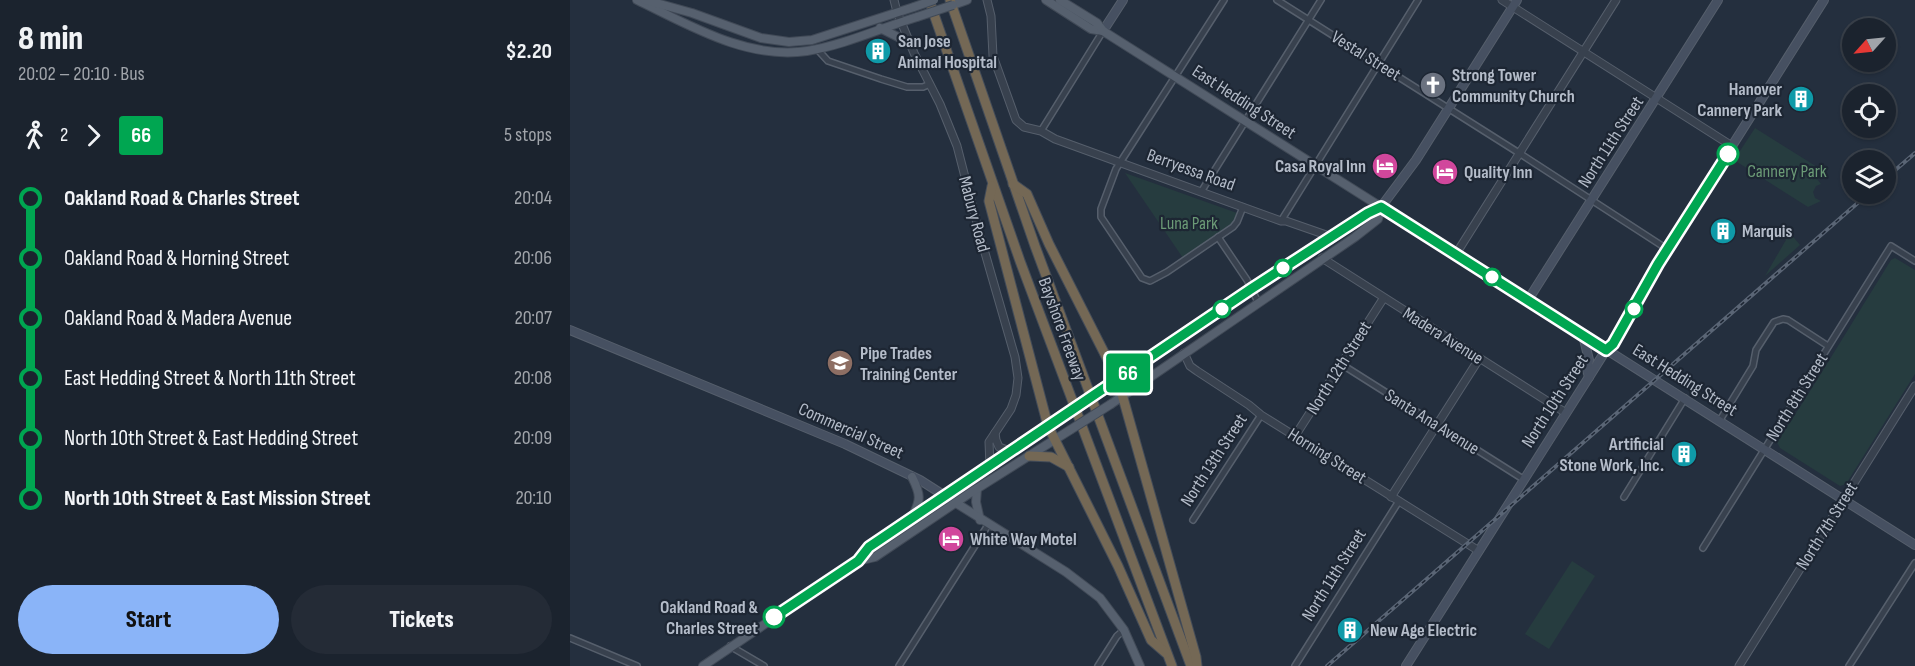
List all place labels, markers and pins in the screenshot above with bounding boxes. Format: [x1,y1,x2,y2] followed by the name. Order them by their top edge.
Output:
[897,31,997,73] place label: San Jose Animal Hospital
[863,36,893,66] building icon: San Jose Animal Hospital
[1452,65,1575,107] place label: Strong Tower Community Church
[1418,70,1448,100] church icon: Strong Tower Community Church
[1697,79,1782,121] place label: Hanover Cannery Park
[1786,84,1816,114] building icon: Hanover Cannery Park
[1717,143,1739,165] unlabelled marker
[1370,151,1400,181] hotel icon: Casa Royal Inn
[1275,156,1366,177] place label: Casa Royal Inn
[1430,157,1460,187] hotel icon: Quality Inn
[1464,162,1533,183] place label: Quality Inn
[1708,216,1738,246] building icon: Marquis
[1742,221,1792,242] place label: Marquis
[1274,259,1292,277] unlabelled marker
[1483,268,1501,286] unlabelled marker
[1213,300,1231,318] unlabelled marker
[1625,300,1643,318] unlabelled marker
[860,343,958,385] place label: Pipe Trades Training Center
[825,348,855,378] school or university icon: Pipe Trades Training Center
[1559,434,1664,476] place label: Artificial Stone Work, Inc.
[1669,439,1699,469] building icon: Artificial Stone Work, Inc.
[936,524,966,554] hotel icon: White Way Motel
[970,529,1077,550] place label: White Way Motel
[660,597,758,639] place label: Oakland Road & Charles Street
[763,606,785,628] marker: Oakland Road & Charles Street
[1335,615,1365,645] building icon: New Age Electric
[1370,620,1477,641] place label: New Age Electric

